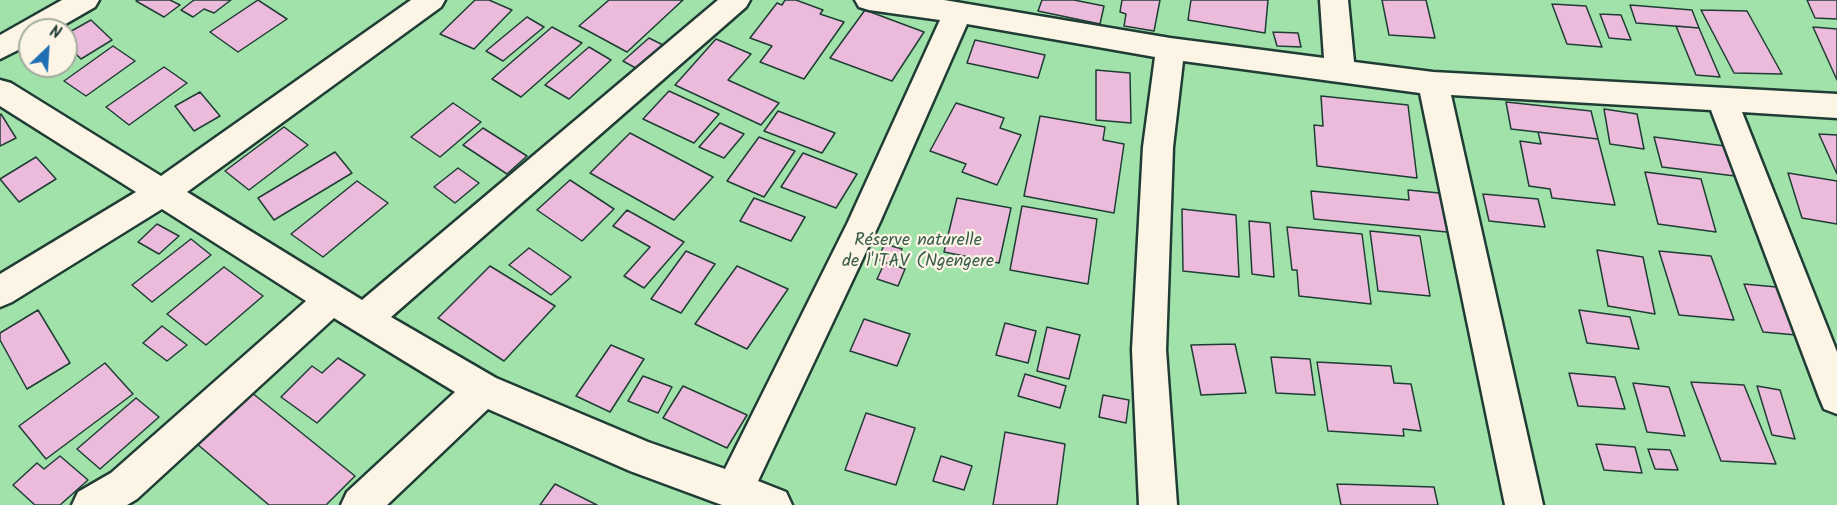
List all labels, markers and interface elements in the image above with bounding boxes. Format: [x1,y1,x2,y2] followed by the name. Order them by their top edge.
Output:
[18,18,78,78] north arrow
[45,20,65,47] text: N
[842,231,994,274] park label: Réserve naturelle de l'ITAV (Ngengere

